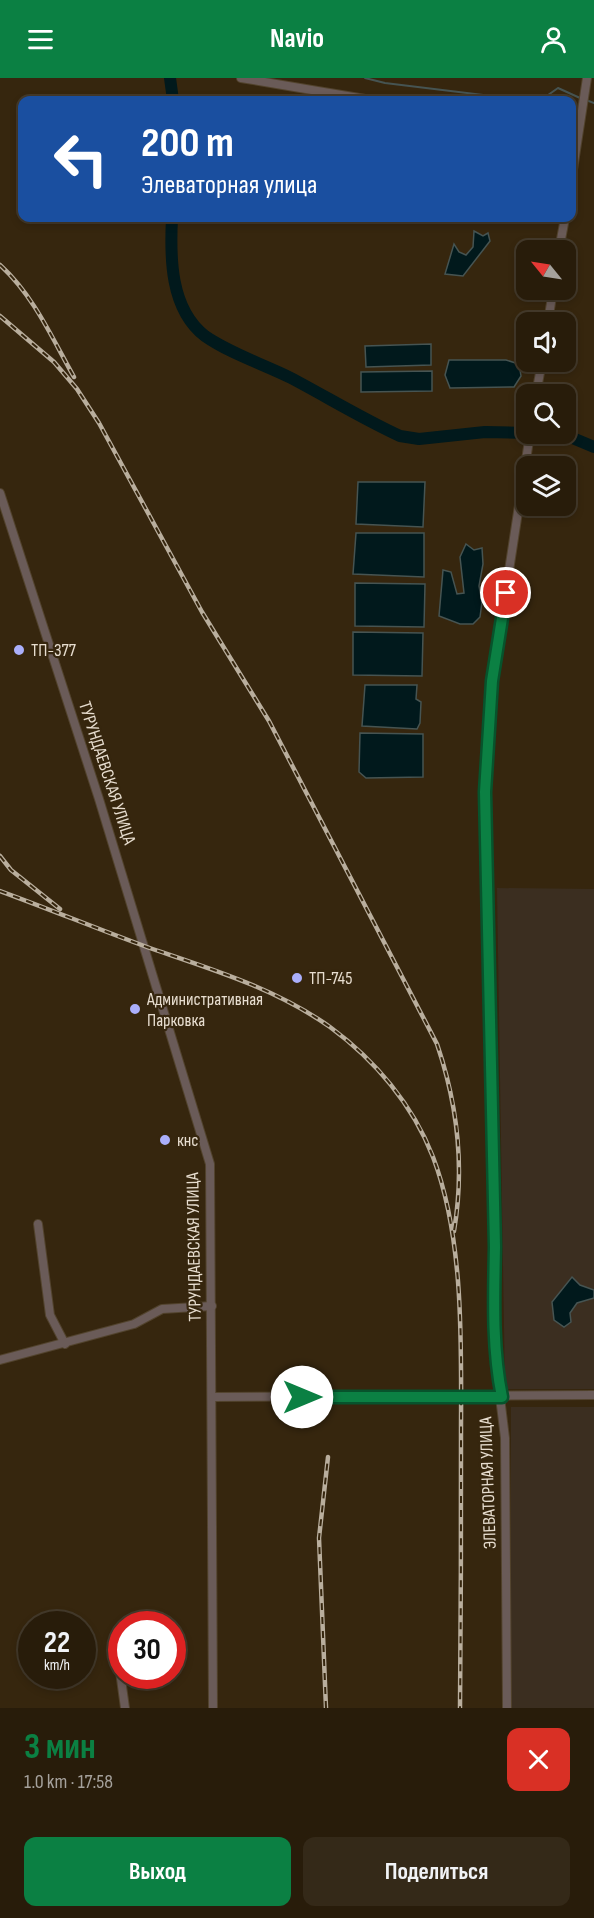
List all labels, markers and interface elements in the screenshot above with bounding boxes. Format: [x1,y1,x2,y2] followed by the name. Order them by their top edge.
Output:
[24,23,57,56] icon: menu
[270,23,324,55] text: Navio
[537,23,570,56] icon: person
[141,118,234,169] text: 200 m
[42,120,120,198] icon: left
[141,169,317,201] text: Элеваторная улица
[516,240,576,300] north arrow
[516,240,576,516] map controls
[516,312,576,372] button: sound
[516,384,576,444] button: search
[516,456,576,516] button: layers
[480,567,531,618] pin
[489,576,522,609] icon: arrive
[31,640,77,661] place label: ТП-377
[12,643,26,657] marker: ТП-377
[74,699,140,847] street label: ТУРУНДАЕВСКАЯ УЛИЦА
[309,968,352,989] place label: ТП-745
[290,971,304,985] marker: ТП-745
[146,989,263,1031] place label: Административная Парковка
[128,1002,142,1016] marker: Административная Парковка
[177,1130,199,1151] place label: кнс
[158,1133,172,1147] marker: кнс
[182,1172,206,1322] street label: ТУРУНДАЕВСКАЯ УЛИЦА
[270,1365,334,1429] position arrow
[475,1416,501,1550] street label: ЭЛЕВАТОРНАЯ УЛИЦА
[108,1611,186,1689] speed limit sign: 30
[44,1625,70,1661] text: 22
[44,1656,70,1675] text: km/h
[24,1726,96,1769] text: 3 мин
[507,1728,570,1791] button: close
[24,1770,113,1794] text: 1.0 km · 17:58
[24,1837,291,1906] button: Выход
[303,1837,570,1906] button: Поделиться

